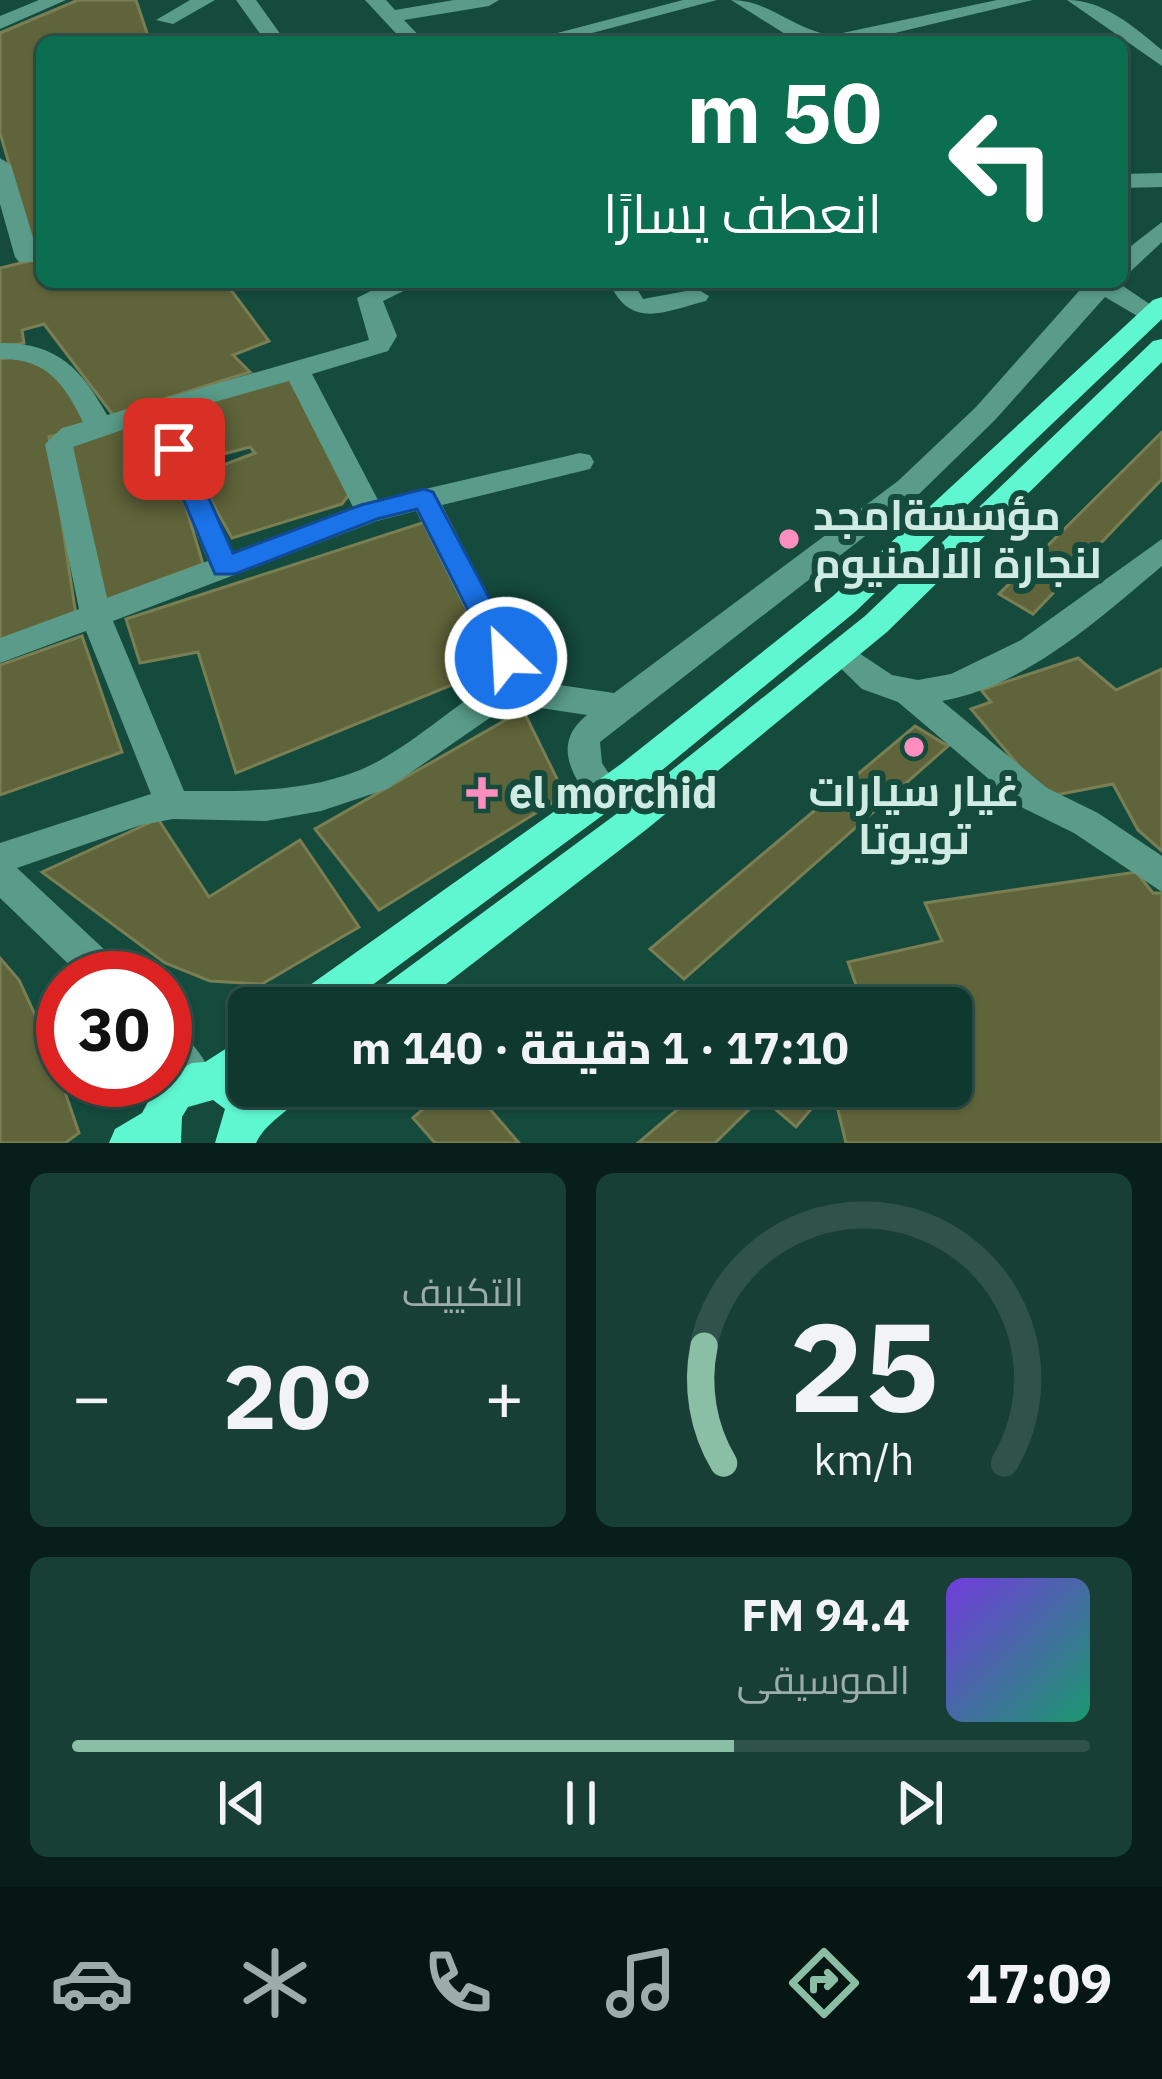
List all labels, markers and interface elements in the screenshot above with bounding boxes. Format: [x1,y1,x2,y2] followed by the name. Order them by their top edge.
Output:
[686,57,882,166] text: 50 m
[924,84,1080,240] icon: left
[603,178,882,248] text: انعطف يسارًا
[123,398,225,500] pin
[141,416,207,482] icon: arrive
[813,487,1102,592] place label: مؤسسةامجد لنجارة الالمنيوم
[776,526,802,552] marker: مؤسسةامجد لنجارة الالمنيوم
[443,595,569,721] position arrow
[901,734,927,760] marker: غيار سيارات تويوتا
[808,763,1020,866] place label: غيار سيارات تويوتا
[509,765,718,820] place label: el morchid
[466,777,498,809] marker: el morchid
[36,951,192,1107] speed limit sign: 30
[351,1018,849,1076] text: 17:10 · 1 دقيقة · 140 m
[402,1266,524,1317] text: التكييف
[789,1284,939,1446] text: 25
[223,1337,373,1454] text: 20°
[72,1353,112,1439] text: −
[484,1353,524,1439] text: +
[814,1431,914,1487] text: km/h
[741,1585,910,1643] text: 94.4 FM
[737,1654,910,1705] text: الموسيقى
[209,1770,275,1836] icon: previous
[548,1770,614,1836] icon: pause
[887,1770,953,1836] icon: next
[50,1941,134,2025] icon: car
[233,1941,317,2025] icon: climate
[416,1941,500,2025] icon: phone
[599,1941,683,2025] icon: music
[782,1941,866,2025] icon: directions
[965,1948,1112,2018] text: 17:09

